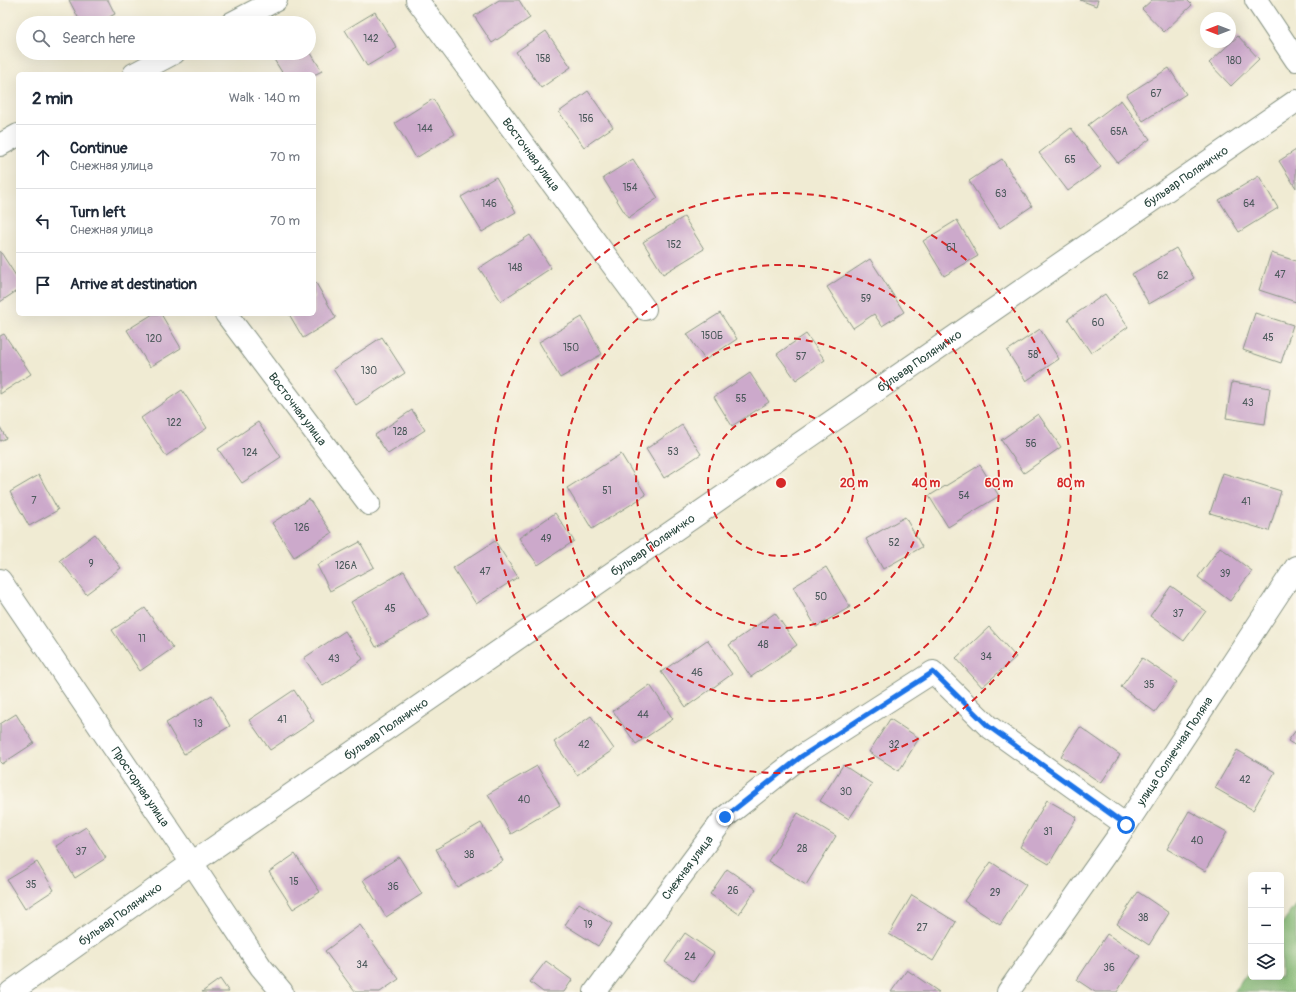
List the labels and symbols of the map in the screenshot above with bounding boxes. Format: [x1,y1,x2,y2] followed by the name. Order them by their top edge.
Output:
[1200,12,1236,48] north arrow
[363,33,379,45] house number: 142
[536,53,550,65] house number: 158
[1226,55,1242,67] house number: 180
[1150,88,1162,100] house number: 67
[578,113,594,125] house number: 156
[499,115,563,194] street label: Восточная улица
[417,123,433,135] house number: 144
[1110,126,1128,138] house number: 65А
[1141,142,1232,211] street label: бульвар Поляничко
[1064,154,1076,166] house number: 65
[622,182,638,194] house number: 154
[995,188,1007,200] house number: 63
[481,198,497,210] house number: 146
[1243,198,1255,210] house number: 64
[667,239,682,251] house number: 152
[946,242,956,254] house number: 61
[508,262,522,274] house number: 148
[1274,269,1286,281] house number: 47
[1157,270,1169,282] house number: 62
[861,293,871,305] house number: 59
[1092,317,1104,329] house number: 60
[874,326,965,395] street label: бульвар Поляничко
[701,330,723,342] house number: 150Б
[1262,332,1274,344] house number: 45
[146,333,162,345] house number: 120
[563,342,579,354] house number: 150
[1028,349,1038,361] house number: 58
[796,351,807,363] house number: 57
[361,365,377,377] house number: 130
[265,370,330,449] street label: Восточная улица
[736,393,746,405] house number: 55
[1242,397,1254,409] house number: 43
[166,417,182,429] house number: 122
[393,426,407,438] house number: 128
[1025,438,1037,450] house number: 56
[668,446,679,458] house number: 53
[242,447,258,459] house number: 124
[774,476,788,490] centre of rings
[840,476,868,491] text: 20 m
[911,476,941,491] text: 40 m
[985,476,1014,491] text: 60 m
[1057,476,1085,491] text: 80 m
[602,485,612,497] house number: 51
[958,490,970,502] house number: 54
[31,495,37,507] house number: 7
[1241,496,1251,508] house number: 41
[608,510,698,579] street label: бульвар Поляничко
[294,522,310,534] house number: 126
[541,533,551,545] house number: 49
[888,537,900,549] house number: 52
[88,558,94,570] house number: 9
[335,560,357,572] house number: 126А
[479,566,491,578] house number: 47
[1220,568,1230,580] house number: 39
[815,591,827,603] house number: 50
[384,603,396,615] house number: 45
[1173,608,1184,620] house number: 37
[138,633,146,645] house number: 11
[758,639,768,651] house number: 48
[980,651,992,663] house number: 34
[328,653,340,665] house number: 43
[691,667,703,679] house number: 46
[1144,679,1155,691] house number: 35
[1133,693,1216,809] street label: улица Солнечная Поляна
[341,694,432,763] street label: бульвар Поляничко
[637,709,649,721] house number: 44
[277,714,287,726] house number: 41
[193,718,203,730] house number: 13
[578,739,590,751] house number: 42
[888,739,900,751] house number: 32
[108,744,173,830] street label: Просторная улица
[1239,774,1251,786] house number: 42
[840,786,852,798] house number: 30
[518,794,530,806] house number: 40
[716,808,734,826] route end
[1117,816,1135,834] route start
[1043,826,1053,838] house number: 31
[659,832,717,903] street label: Снежная улица
[1191,835,1203,847] house number: 40
[797,843,807,855] house number: 28
[76,846,87,858] house number: 37
[464,849,474,861] house number: 38
[289,876,299,888] house number: 15
[26,879,37,891] house number: 35
[75,879,165,949] street label: бульвар Поляничко
[387,881,399,893] house number: 36
[727,885,739,897] house number: 26
[990,887,1000,899] house number: 29
[1138,912,1148,924] house number: 38
[583,919,593,931] house number: 19
[917,922,928,934] house number: 27
[684,951,696,963] house number: 24
[356,959,368,971] house number: 34
[1103,962,1115,974] house number: 36

